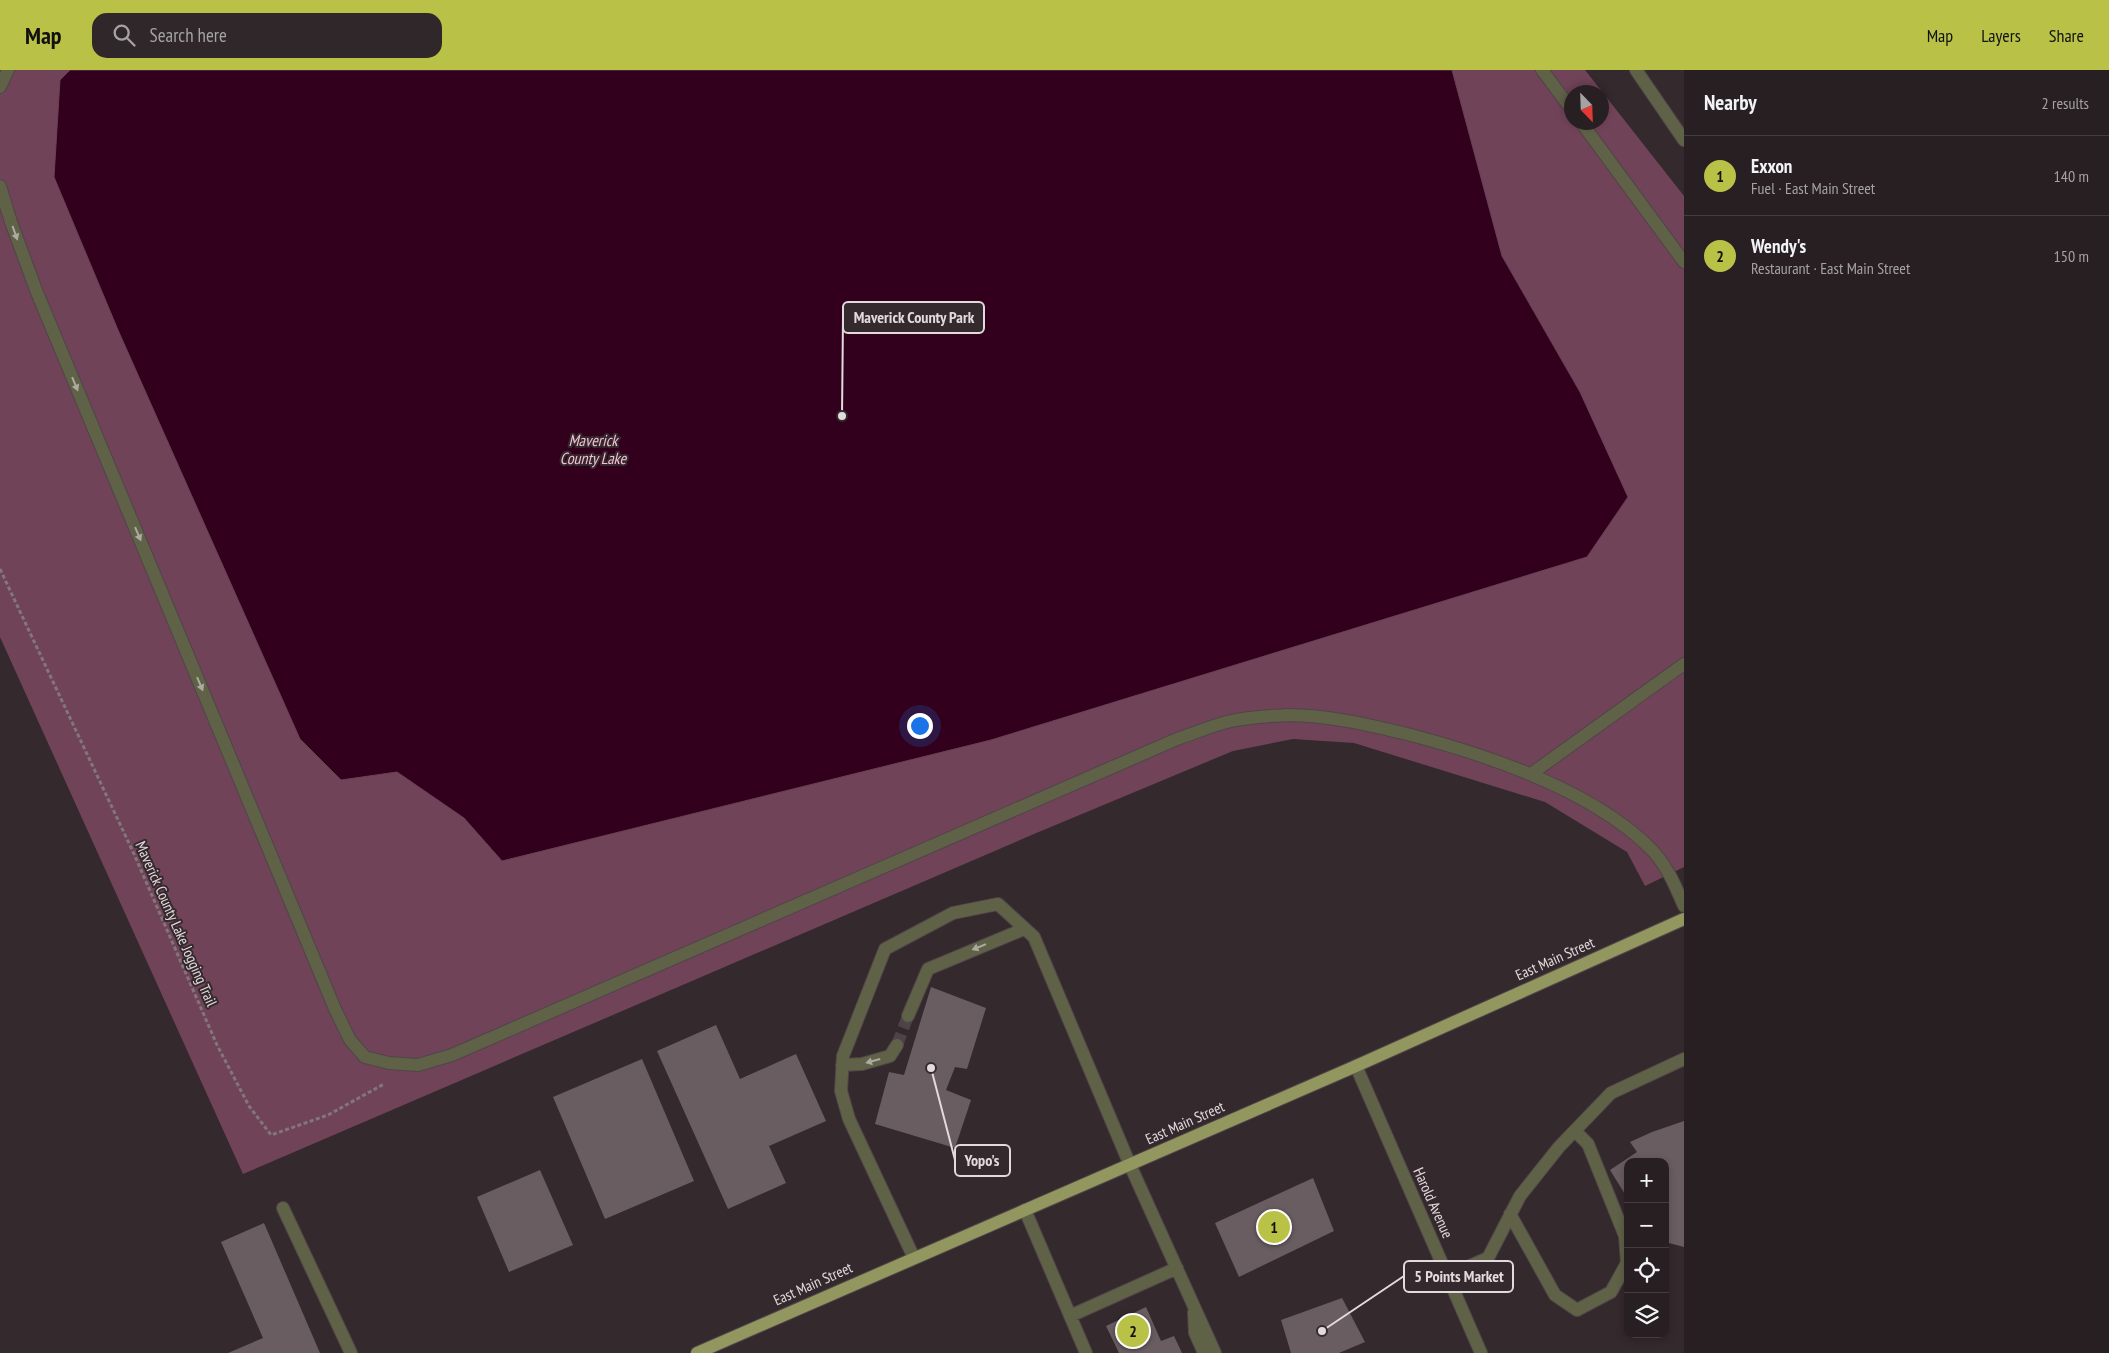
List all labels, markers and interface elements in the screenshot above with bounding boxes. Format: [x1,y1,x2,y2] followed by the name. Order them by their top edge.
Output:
[92,13,442,58] search box
[25,20,62,51] text: Map
[110,21,138,49] icon: search
[150,23,227,47] text: Search here
[1927,24,1953,47] text: Map
[1981,24,2021,47] text: Layers
[2049,24,2084,47] text: Share
[1564,85,1609,130] north arrow
[1704,89,1757,116] text: Nearby
[2042,93,2089,113] text: 2 results
[1751,154,1792,178] text: Exxon
[1716,166,1724,186] text: 1
[2054,166,2089,186] text: 140 m
[1751,178,1875,198] text: Fuel · East Main Street
[11,226,19,241] one-way arrow
[1751,234,1806,258] text: Wendy's
[1716,246,1724,266] text: 2
[2054,246,2089,266] text: 150 m
[1751,258,1910,278] text: Restaurant · East Main Street
[843,302,984,333] callout: Maverick County Park
[854,307,975,327] text: Maverick County Park
[71,377,79,392] one-way arrow
[560,430,628,468] water label: Maverick County Lake
[134,527,142,541] one-way arrow
[196,677,204,692] one-way arrow
[907,713,933,739] your location
[131,838,222,1010] street label: Maverick County Lake Jogging Trail
[1512,933,1597,984] street label: East Main Street
[972,944,986,952] one-way arrow
[865,1057,880,1065] one-way arrow
[1142,1097,1227,1148] street label: East Main Street
[955,1145,1010,1176] callout: Yopo's
[964,1150,1000,1170] text: Yopo's
[1624,1158,1669,1338] map controls
[1624,1158,1669,1203] button: +
[1409,1165,1457,1241] street label: Harold Avenue
[1624,1203,1669,1248] button: −
[1258,1208,1290,1246] pin: 1
[1624,1248,1669,1293] button: locate
[770,1258,855,1309] street label: East Main Street
[1404,1261,1513,1292] callout: 5 Points Market
[1414,1266,1504,1286] text: 5 Points Market
[1624,1293,1669,1338] button: layers
[1117,1312,1149,1350] pin: 2

